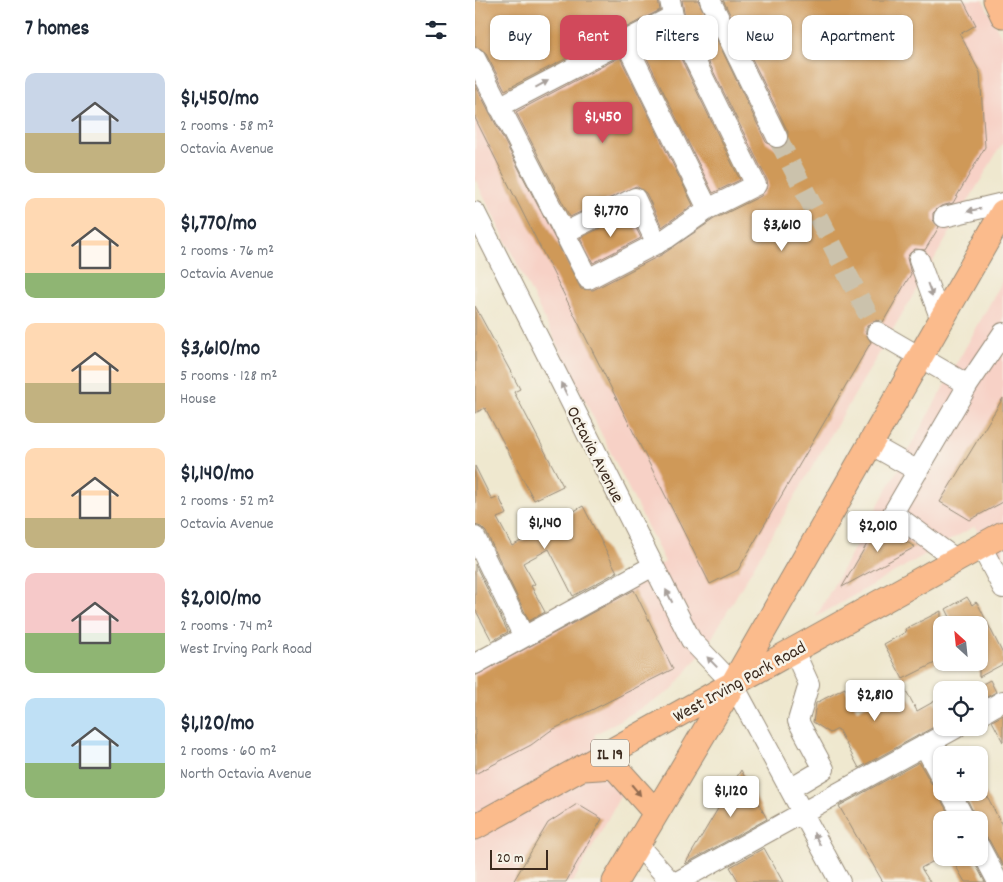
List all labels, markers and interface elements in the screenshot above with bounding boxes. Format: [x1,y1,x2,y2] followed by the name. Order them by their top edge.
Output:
[25,15,89,45] text: 7 homes
[490,15,550,60] chip: Buy
[560,15,627,60] chip: Rent
[637,15,718,60] chip: Filters
[728,15,792,60] chip: New
[802,15,913,60] chip: Apartment
[422,16,450,44] icon: filters
[536,80,549,89] one-way arrow
[180,85,259,115] text: $1,450/mo
[65,93,125,153] icon: home
[562,102,644,144] pin: $1,450
[584,106,622,129] text: $1,450
[180,115,274,138] text: 2 rooms · 58 m²
[180,138,274,161] text: Octavia Avenue
[570,196,652,238] pin: $1,770
[593,200,629,223] text: $1,770
[966,206,981,214] one-way arrow
[180,210,257,240] text: $1,770/mo
[741,210,823,252] pin: $3,610
[763,214,801,237] text: $3,610
[65,218,125,278] icon: home
[180,240,274,263] text: 2 rooms · 76 m²
[180,263,274,286] text: Octavia Avenue
[926,283,934,298] one-way arrow
[180,335,260,365] text: $3,610/mo
[65,343,125,403] icon: home
[180,365,277,388] text: 5 rooms · 128 m²
[560,382,568,396] one-way arrow
[180,388,216,411] text: House
[559,403,629,508] street label: Octavia Avenue
[180,460,254,490] text: $1,140/mo
[65,468,125,528] icon: home
[180,490,274,513] text: 2 rooms · 52 m²
[504,508,586,550] pin: $1,140
[837,510,919,553] pin: $2,010
[528,512,562,535] text: $1,140
[180,513,274,536] text: Octavia Avenue
[858,515,898,538] text: $2,010
[180,585,261,615] text: $2,010/mo
[665,589,673,604] one-way arrow
[65,593,125,653] icon: home
[180,615,273,638] text: 2 rooms · 74 m²
[933,616,987,671] north arrow
[933,616,988,866] map controls
[669,636,811,730] street label: West Irving Park Road
[180,638,312,661] text: West Irving Park Road
[706,656,718,668] one-way arrow
[834,680,916,722] pin: $2,810
[933,681,988,736] button: locate
[857,684,893,707] text: $2,810
[180,710,254,740] text: $1,120/mo
[65,718,125,778] icon: home
[180,740,277,763] text: 2 rooms · 60 m²
[591,740,629,766] road number: IL 19
[933,746,988,801] button: +
[180,763,311,786] text: North Octavia Avenue
[690,776,772,818] pin: $1,120
[714,780,748,803] text: $1,120
[631,783,642,796] one-way arrow
[933,811,988,866] button: −
[813,832,821,846] one-way arrow
[490,847,547,870] scale bar
[497,849,524,869] text: 20 m

